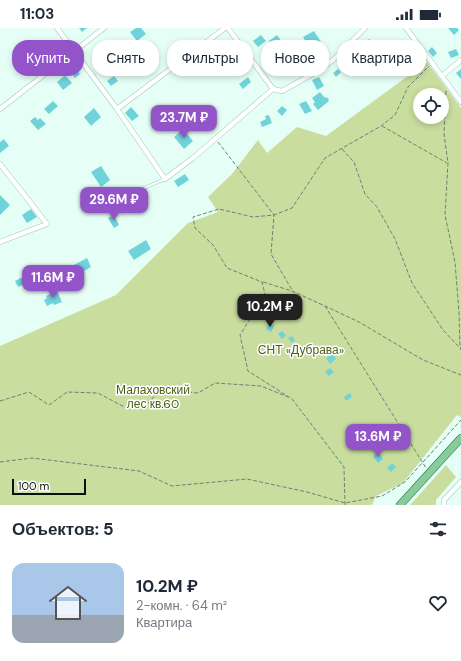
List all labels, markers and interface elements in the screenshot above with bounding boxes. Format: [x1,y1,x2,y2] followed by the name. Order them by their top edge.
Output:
[20,4,54,24] text: 11:03
[12,40,84,76] chip: Купить
[92,40,159,76] chip: Снять
[167,40,253,76] chip: Фильтры
[261,40,329,76] chip: Новое
[337,40,426,76] chip: Квартира
[413,88,449,124] map controls
[413,88,449,124] button: locate
[147,105,221,139] pin: 23.7M ₽
[160,109,208,126] text: 23.7M ₽
[77,187,151,221] pin: 29.6M ₽
[89,191,139,208] text: 29.6M ₽
[16,265,90,299] pin: 11.6M ₽
[31,269,75,286] text: 11.6M ₽
[233,294,307,328] pin: 10.2M ₽
[246,298,294,315] text: 10.2M ₽
[258,342,344,358] park label: СНТ «Дубрава»
[116,382,190,412] park label: Малаховский лес кв.60
[341,424,415,458] pin: 13.6M ₽
[355,428,401,445] text: 13.6M ₽
[12,477,86,496] scale bar
[18,479,49,493] text: 100 m
[12,518,114,540] text: Объектов: 5
[427,518,449,540] icon: filters
[136,575,198,597] text: 10.2M ₽
[44,579,92,627] icon: home
[427,592,449,614] icon: heart
[136,597,227,614] text: 2-комн. · 64 m²
[136,614,192,631] text: Квартира

